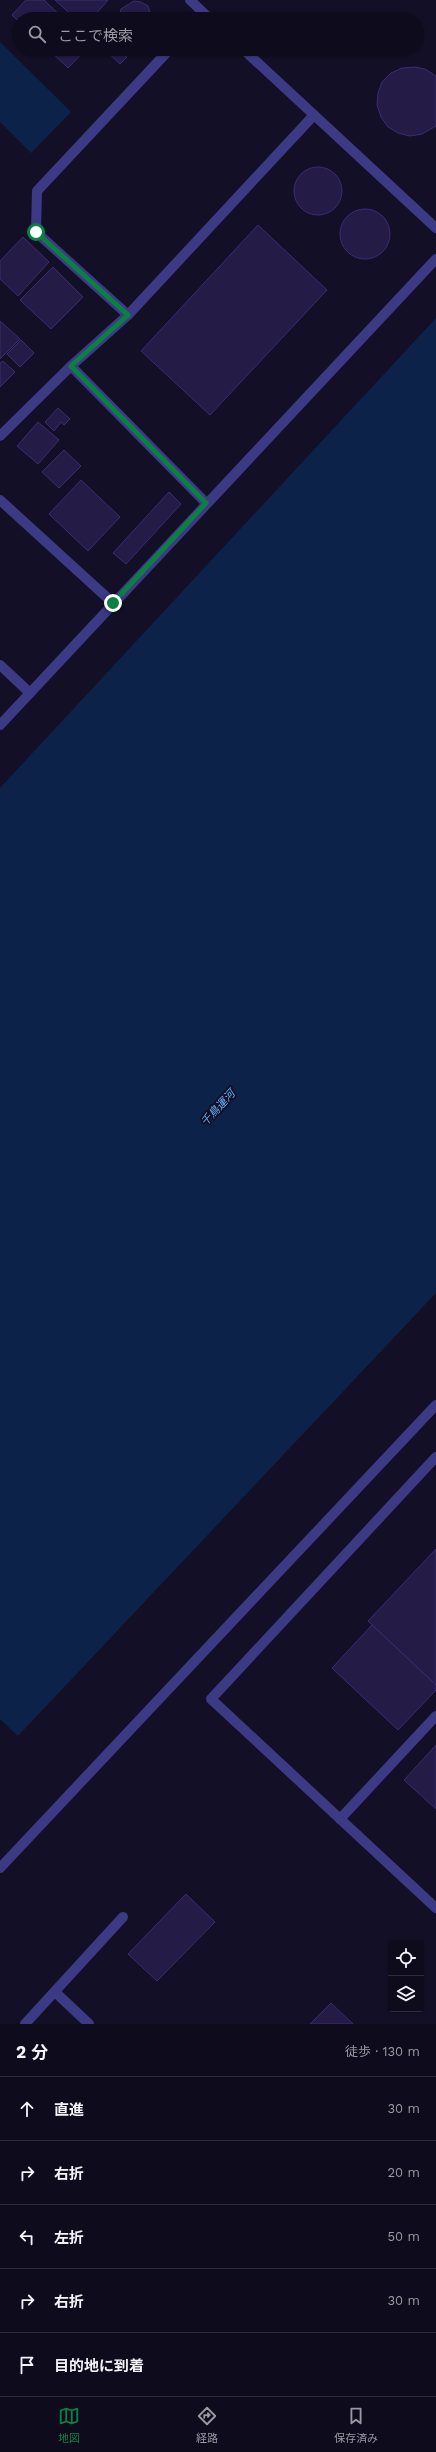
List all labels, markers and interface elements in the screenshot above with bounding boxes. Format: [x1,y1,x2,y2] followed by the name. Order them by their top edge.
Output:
[12,12,424,56] search box
[26,23,48,45] icon: search
[58,27,133,45] text: ここで検索
[27,223,45,241] route start
[104,594,122,612] route end
[198,1086,239,1129] water label: 千鳥運河
[388,1940,424,2012] map controls
[388,1940,424,1976] button: locate
[388,1976,424,2012] button: layers
[16,2042,48,2062] text: 2 分
[345,2044,420,2059] text: 徒歩 · 130 m
[16,2098,38,2120] icon: ahead
[54,2101,84,2119] text: 直進
[388,2101,420,2116] text: 30 m
[16,2162,38,2184] icon: right
[54,2165,84,2183] text: 右折
[388,2165,420,2180] text: 20 m
[16,2226,38,2248] icon: left
[54,2229,84,2247] text: 左折
[388,2229,420,2244] text: 50 m
[16,2290,38,2312] icon: right
[54,2293,84,2311] text: 右折
[388,2293,420,2308] text: 30 m
[16,2354,38,2376] icon: arrive
[54,2357,144,2375] text: 目的地に到着
[58,2405,80,2445] tab: 地図
[196,2405,218,2445] tab: 経路
[334,2405,378,2445] tab: 保存済み

